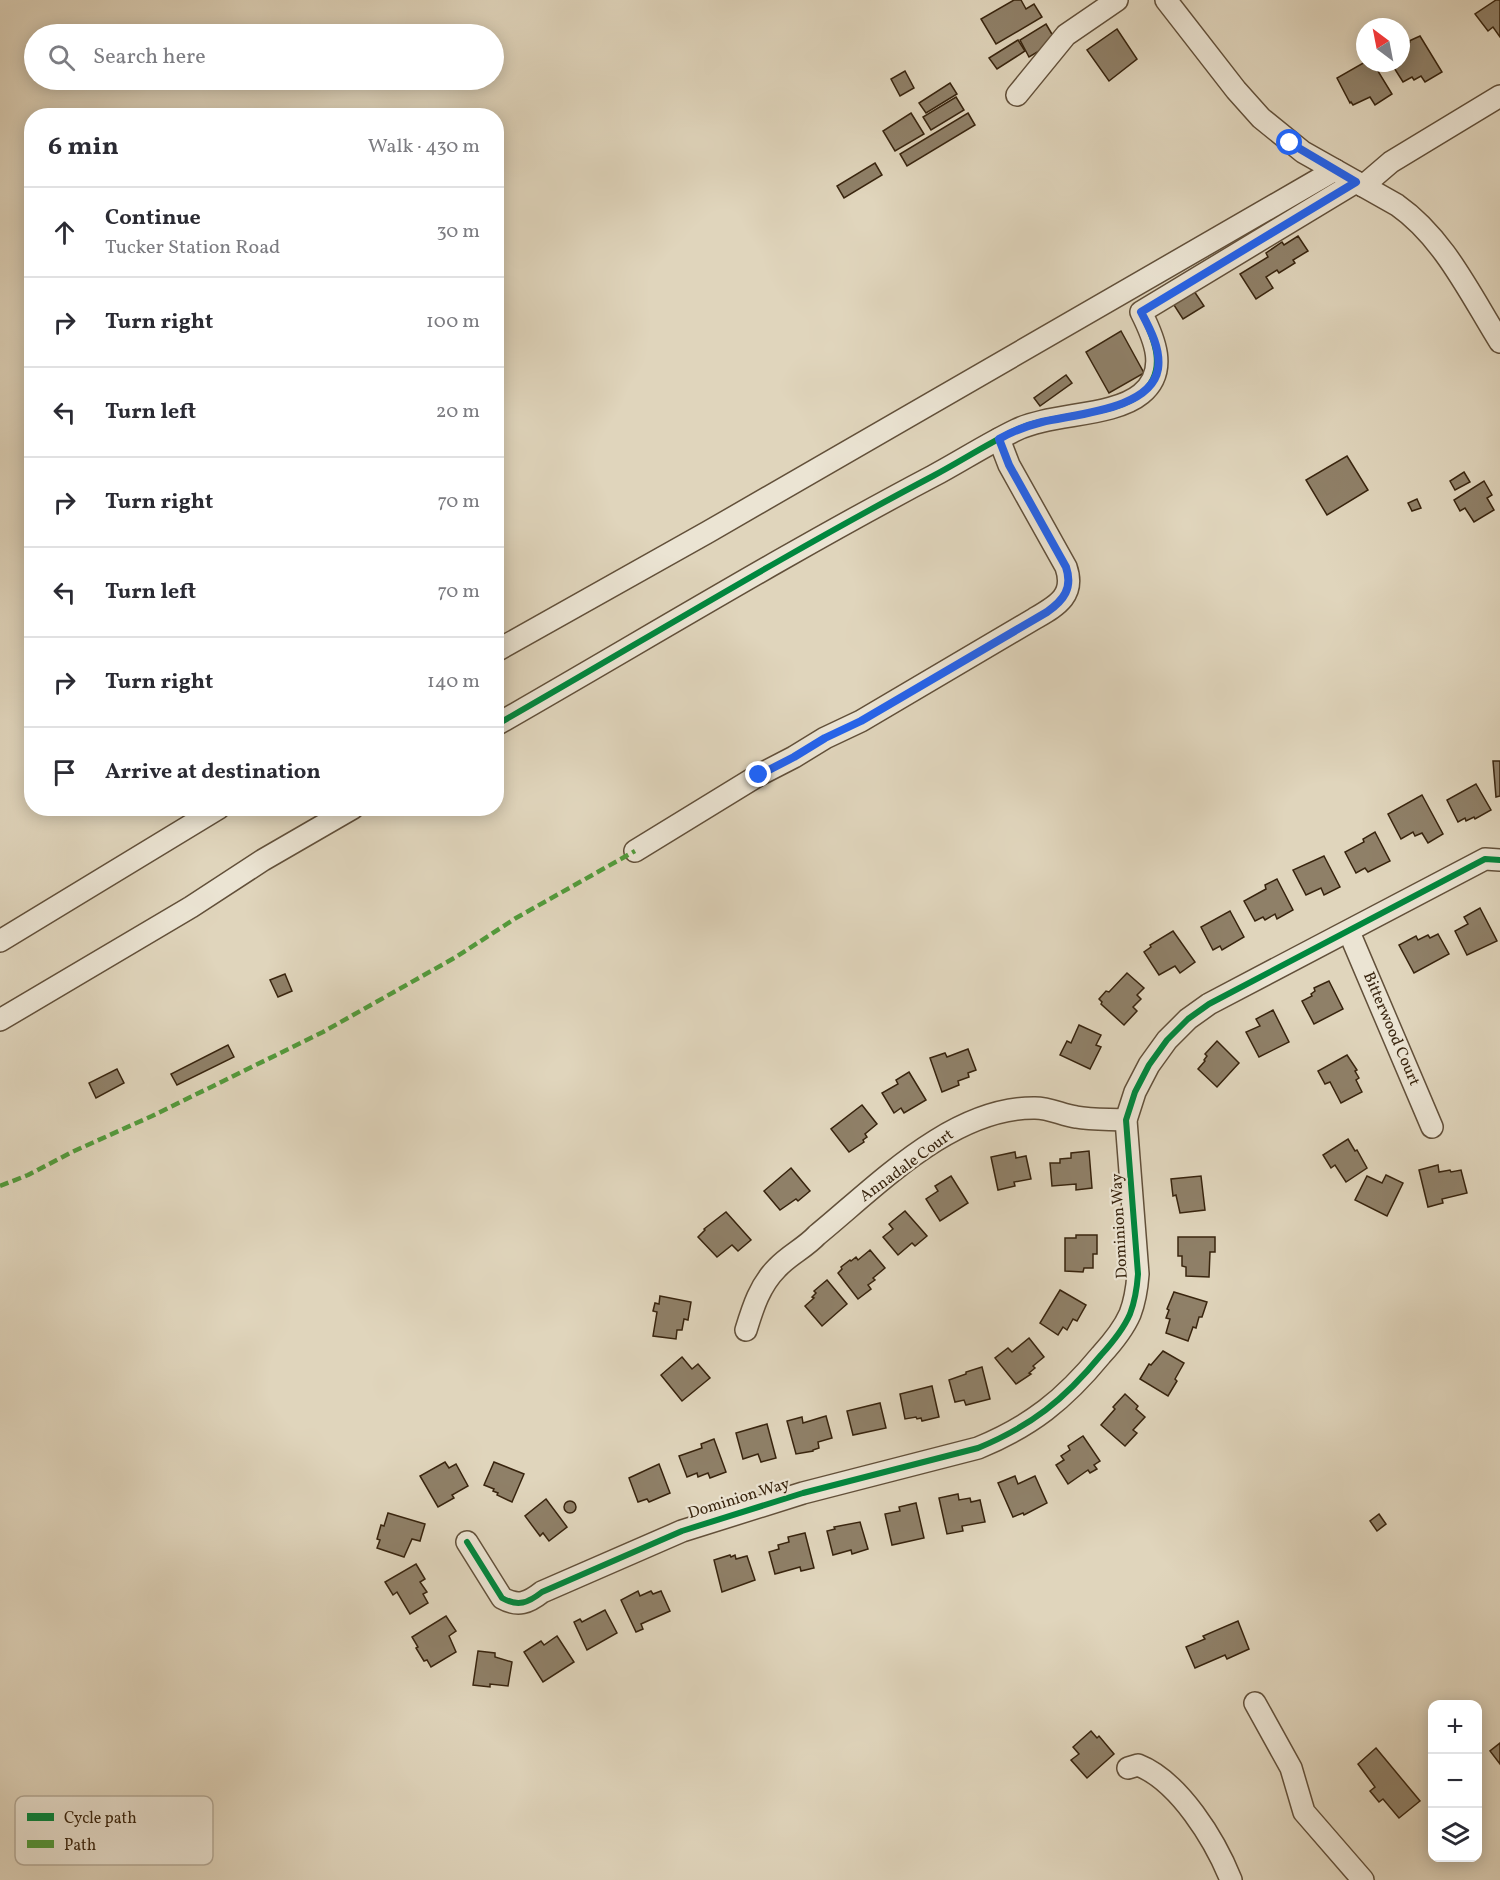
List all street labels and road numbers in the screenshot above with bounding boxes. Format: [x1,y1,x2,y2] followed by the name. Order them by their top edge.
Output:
[1357,969,1425,1090] street label: Bitterwood Court
[856,1124,959,1208] street label: Annadale Court
[1106,1172,1134,1279] street label: Dominion Way
[685,1473,793,1525] street label: Dominion Way

